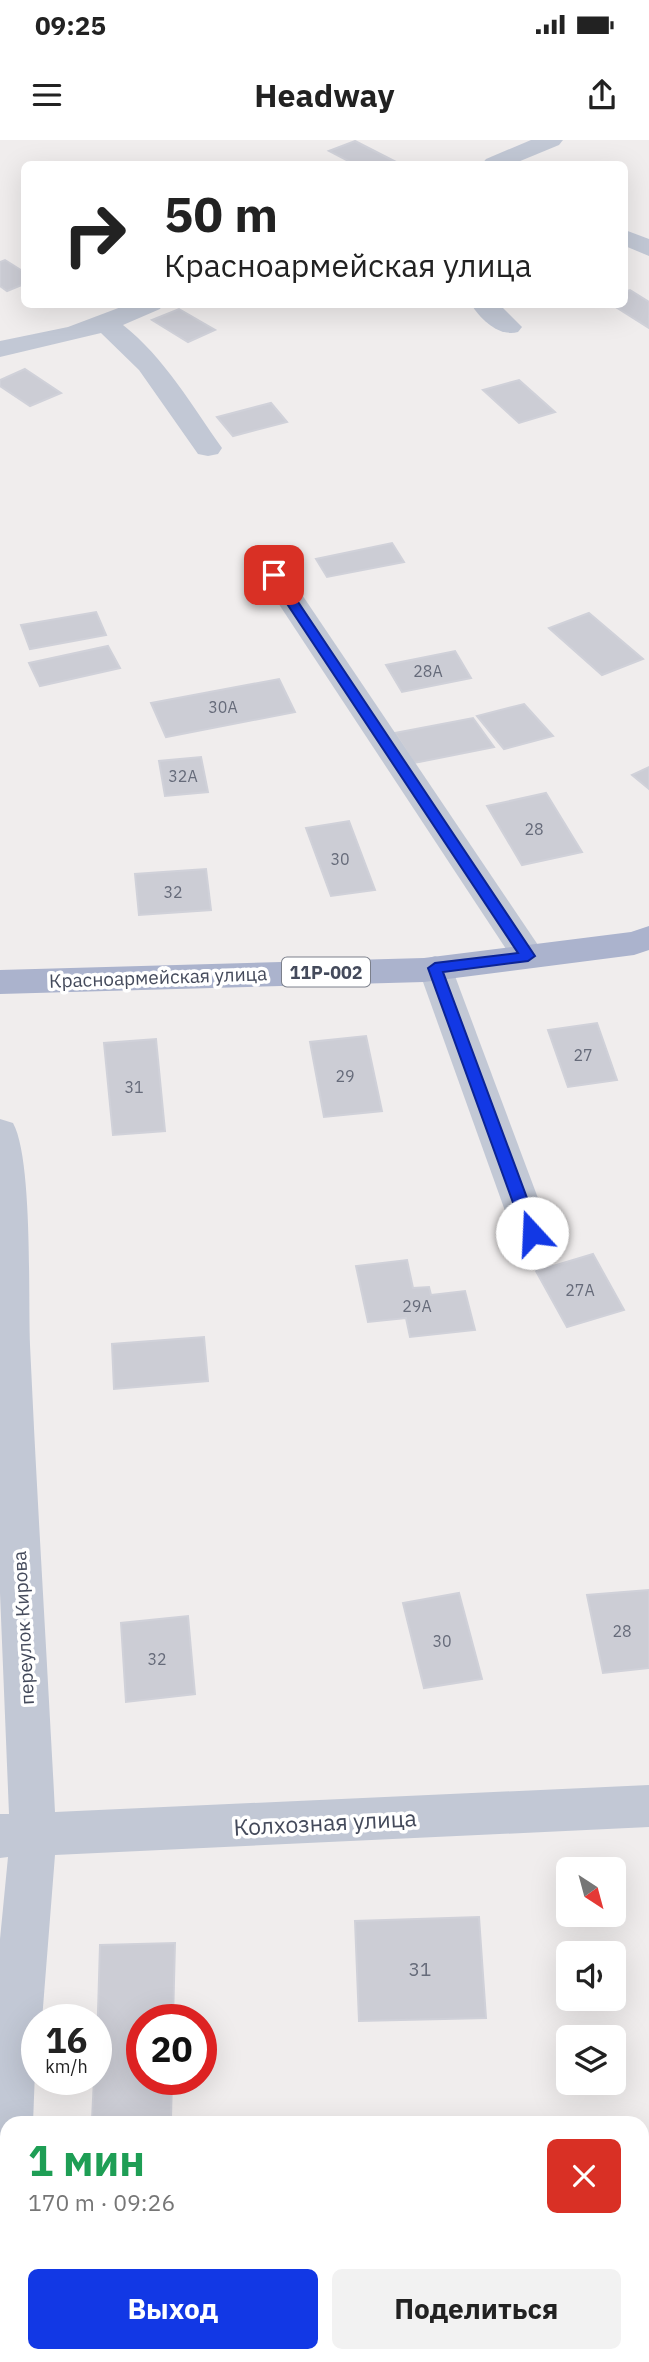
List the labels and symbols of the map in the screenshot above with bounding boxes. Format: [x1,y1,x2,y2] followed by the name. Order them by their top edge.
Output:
[244,545,304,605] pin
[413,661,443,681] house number: 28А
[208,697,238,717] house number: 30А
[168,766,198,786] house number: 32А
[524,819,544,839] house number: 28
[330,849,350,869] house number: 30
[163,882,183,902] house number: 32
[282,958,370,986] road number: 11Р-002
[48,961,268,993] street label: Красноармейская улица
[573,1045,593,1065] house number: 27
[335,1066,355,1086] house number: 29
[124,1077,144,1097] house number: 31
[495,1196,569,1270] position arrow
[565,1280,595,1300] house number: 27А
[402,1296,432,1316] house number: 29А
[7,1550,39,1706] street label: переулок Кирова
[612,1621,632,1641] house number: 28
[432,1631,452,1651] house number: 30
[147,1649,167,1669] house number: 32
[233,1802,417,1842] street label: Колхозная улица
[556,1857,626,1927] north arrow
[409,1957,431,1981] house number: 31
[126,2004,217,2095] speed limit sign: 20

